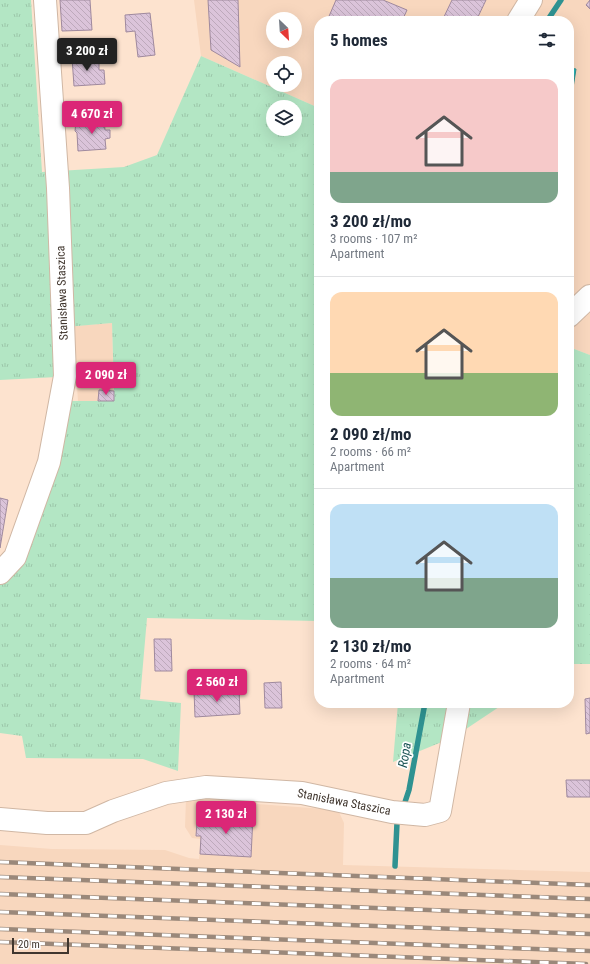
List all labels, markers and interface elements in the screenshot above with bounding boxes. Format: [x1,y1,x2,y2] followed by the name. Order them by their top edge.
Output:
[266,12,302,48] north arrow
[266,12,302,136] map controls
[536,29,558,51] icon: filters
[330,30,388,50] text: 5 homes
[46,38,128,72] pin: 3 200 zł
[66,43,108,58] text: 3 200 zł
[266,56,302,92] button: locate
[266,100,302,136] button: layers
[51,101,133,135] pin: 4 670 zł
[408,105,480,177] icon: home
[71,106,113,121] text: 4 670 zł
[330,211,411,231] text: 3 200 zł/mo
[330,231,417,246] text: 3 rooms · 107 m²
[53,245,71,341] street label: Stanisława Staszica
[330,246,384,261] text: Apartment
[408,318,480,390] icon: home
[65,362,147,396] pin: 2 090 zł
[85,367,127,382] text: 2 090 zł
[330,424,411,444] text: 2 090 zł/mo
[330,444,411,459] text: 2 rooms · 66 m²
[330,459,384,474] text: Apartment
[408,530,480,602] icon: home
[330,636,411,656] text: 2 130 zł/mo
[330,656,411,671] text: 2 rooms · 64 m²
[176,669,258,703] pin: 2 560 zł
[330,671,384,686] text: Apartment
[196,674,238,689] text: 2 560 zł
[395,741,414,769] water label: Ropa
[296,786,392,818] street label: Stanisława Staszica
[185,801,267,835] pin: 2 130 zł
[205,806,247,821] text: 2 130 zł
[12,936,69,955] scale bar
[18,938,40,951] text: 20 m

